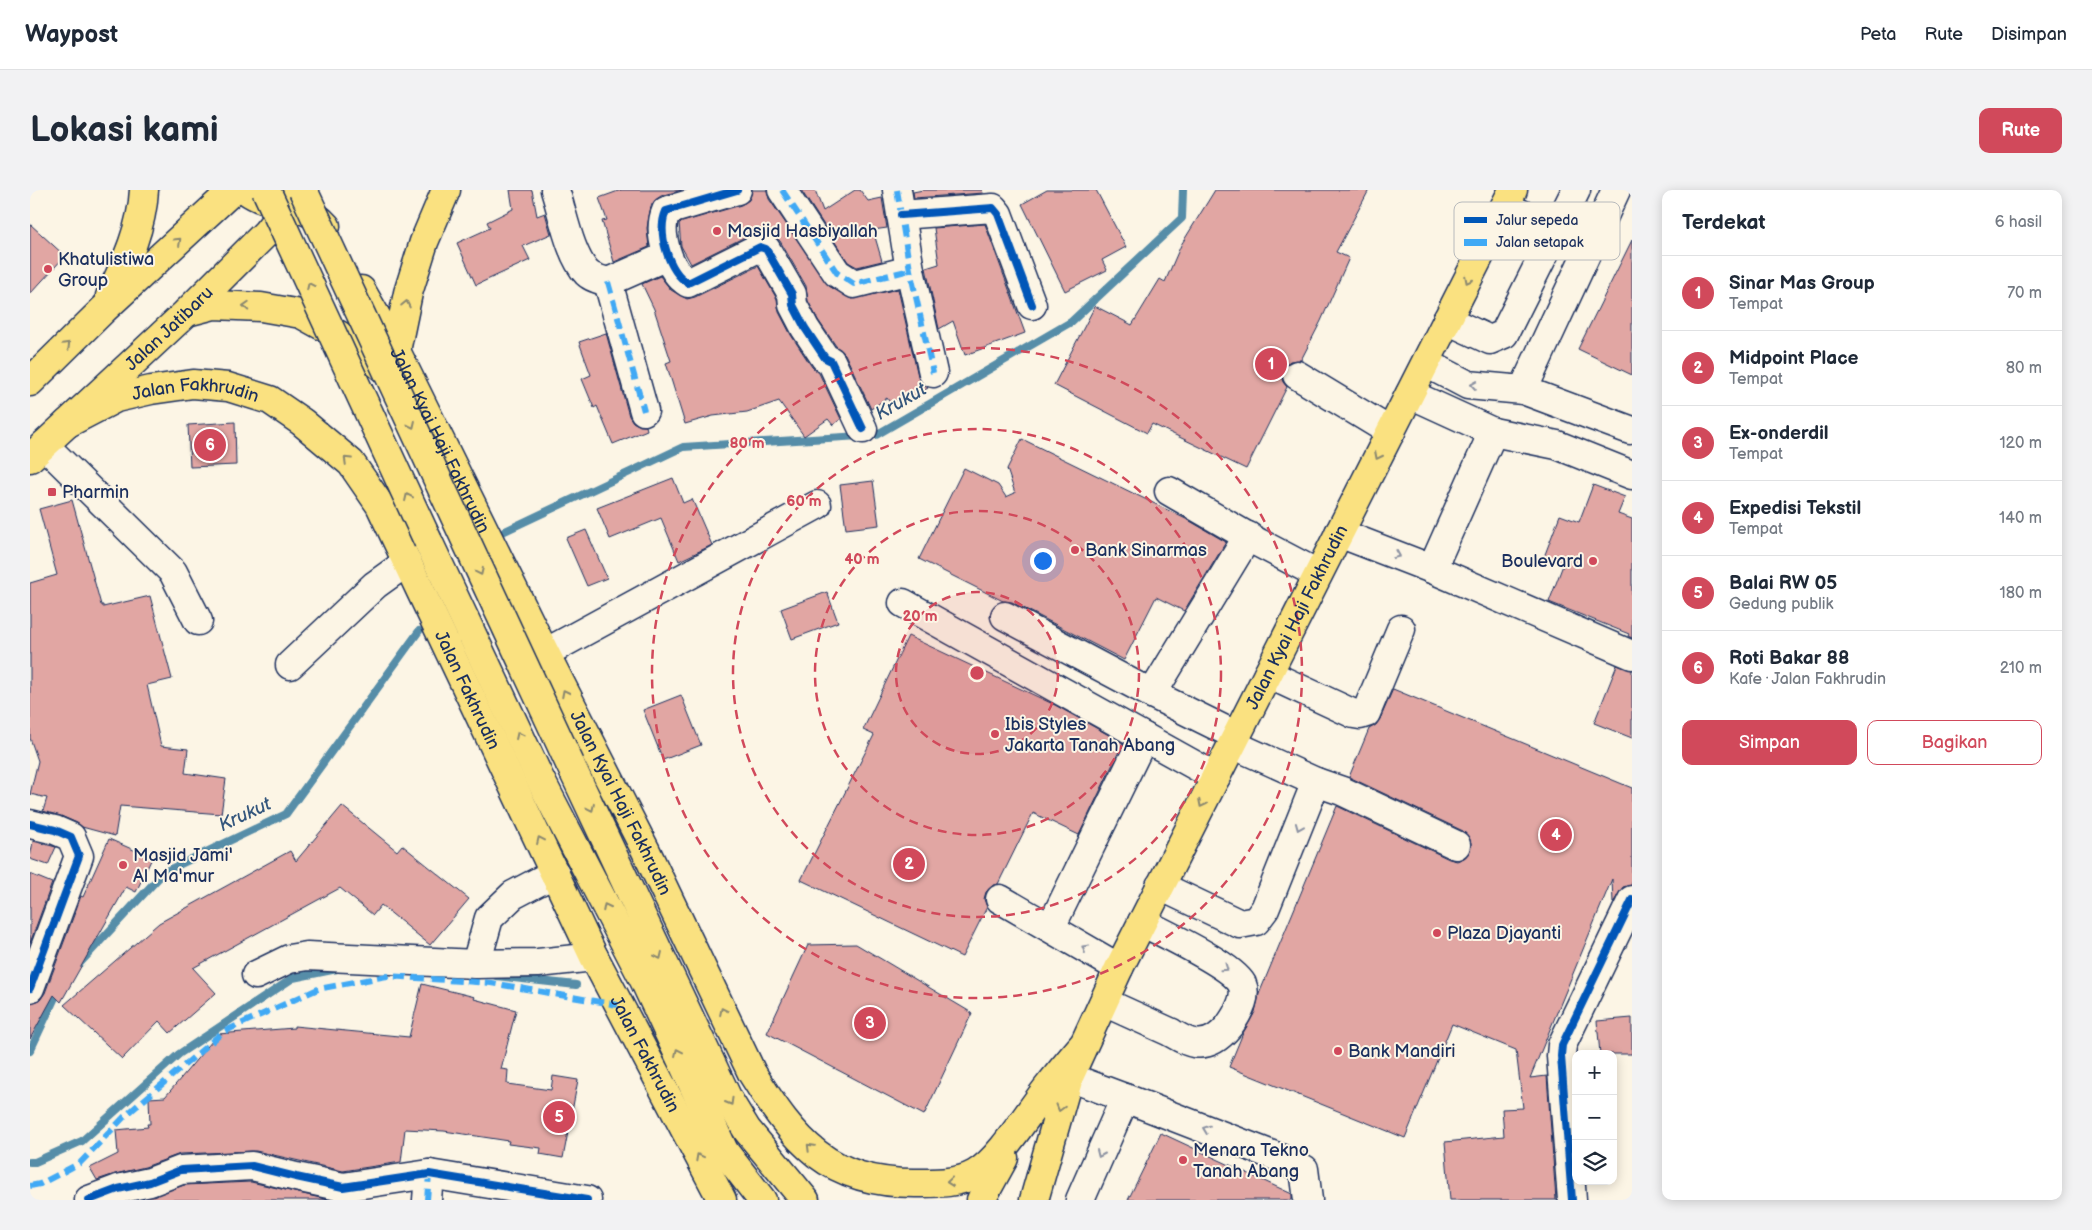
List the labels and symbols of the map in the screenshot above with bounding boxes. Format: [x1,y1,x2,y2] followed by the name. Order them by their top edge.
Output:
[1454,202,1620,260] legend
[1496,212,1578,229] text: Jalur sepeda
[727,221,878,242] place label: Masjid Hasbiyallah
[711,225,723,237] marker: Masjid Hasbiyallah
[1496,234,1584,251] text: Jalan setapak
[173,238,182,247] one-way arrow
[58,249,154,291] place label: Khatulistiwa Group
[42,263,54,275] marker: Khatulistiwa Group
[1464,275,1474,284] one-way arrow
[121,282,217,375] street label: Jalan Jatibaru
[306,282,316,291] one-way arrow
[400,299,411,308] one-way arrow
[241,301,249,311] one-way arrow
[61,342,70,351] one-way arrow
[386,344,495,536] street label: Jalan Kyai Haji Fakhrudin
[1255,345,1287,383] pin: 1
[130,373,262,406] street label: Jalan Fakhrudin
[871,378,932,426] water label: Krukut
[1470,381,1479,391] one-way arrow
[405,420,416,429] one-way arrow
[194,426,226,464] pin: 6
[729,434,765,453] text: 80 m
[1374,451,1384,460] one-way arrow
[344,457,353,466] one-way arrow
[62,482,129,503] place label: Pharmin
[46,486,58,498] marker: Pharmin
[786,492,822,511] text: 60 m
[403,493,414,502] one-way arrow
[1241,522,1352,713] street label: Jalan Kyai Haji Fakhrudin
[1085,540,1207,561] place label: Bank Sinarmas
[1069,544,1081,556] marker: Bank Sinarmas
[1030,548,1056,574] your location
[1392,549,1401,559] one-way arrow
[844,550,880,569] text: 40 m
[1501,551,1583,572] place label: Boulevard
[1587,555,1599,567] marker: Boulevard
[474,567,485,576] one-way arrow
[903,607,938,626] text: 20 m
[431,627,505,753] street label: Jalan Fakhrudin
[968,664,986,682] centre of rings
[561,689,571,698] one-way arrow
[566,707,676,898] street label: Jalan Kyai Haji Fakhrudin
[1005,714,1175,756] place label: Ibis Styles Jakarta Tanah Abang
[989,728,1001,740] marker: Ibis Styles Jakarta Tanah Abang
[515,731,525,740] one-way arrow
[215,792,276,837] water label: Krukut
[1198,799,1208,808] one-way arrow
[584,803,595,812] one-way arrow
[1540,816,1572,854] pin: 4
[1294,822,1305,831] one-way arrow
[535,836,546,845] one-way arrow
[133,845,233,887] place label: Masjid Jami' Al Ma'mur
[893,845,925,883] pin: 2
[117,859,129,871] marker: Masjid Jami' Al Ma'mur
[602,903,612,912] one-way arrow
[1447,923,1561,944] place label: Plaza Djayanti
[1431,927,1443,939] marker: Plaza Djayanti
[1081,944,1090,954] one-way arrow
[653,951,664,960] one-way arrow
[1219,962,1228,971] one-way arrow
[606,992,684,1116] street label: Jalan Fakhrudin
[854,1004,886,1042] pin: 3
[719,1007,729,1016] one-way arrow
[1348,1041,1455,1062] place label: Bank Mandiri
[1332,1045,1344,1057] marker: Bank Mandiri
[674,1048,684,1057] one-way arrow
[724,1096,734,1105] one-way arrow
[543,1098,575,1136] pin: 5
[1055,1104,1066,1113] one-way arrow
[1203,1125,1211,1135] one-way arrow
[1193,1140,1309,1182] place label: Menara Tekno Tanah Abang
[806,1144,815,1153] one-way arrow
[1096,1149,1107,1158] one-way arrow
[695,1153,705,1162] one-way arrow
[1177,1154,1189,1166] marker: Menara Tekno Tanah Abang
[945,1176,953,1187] one-way arrow

